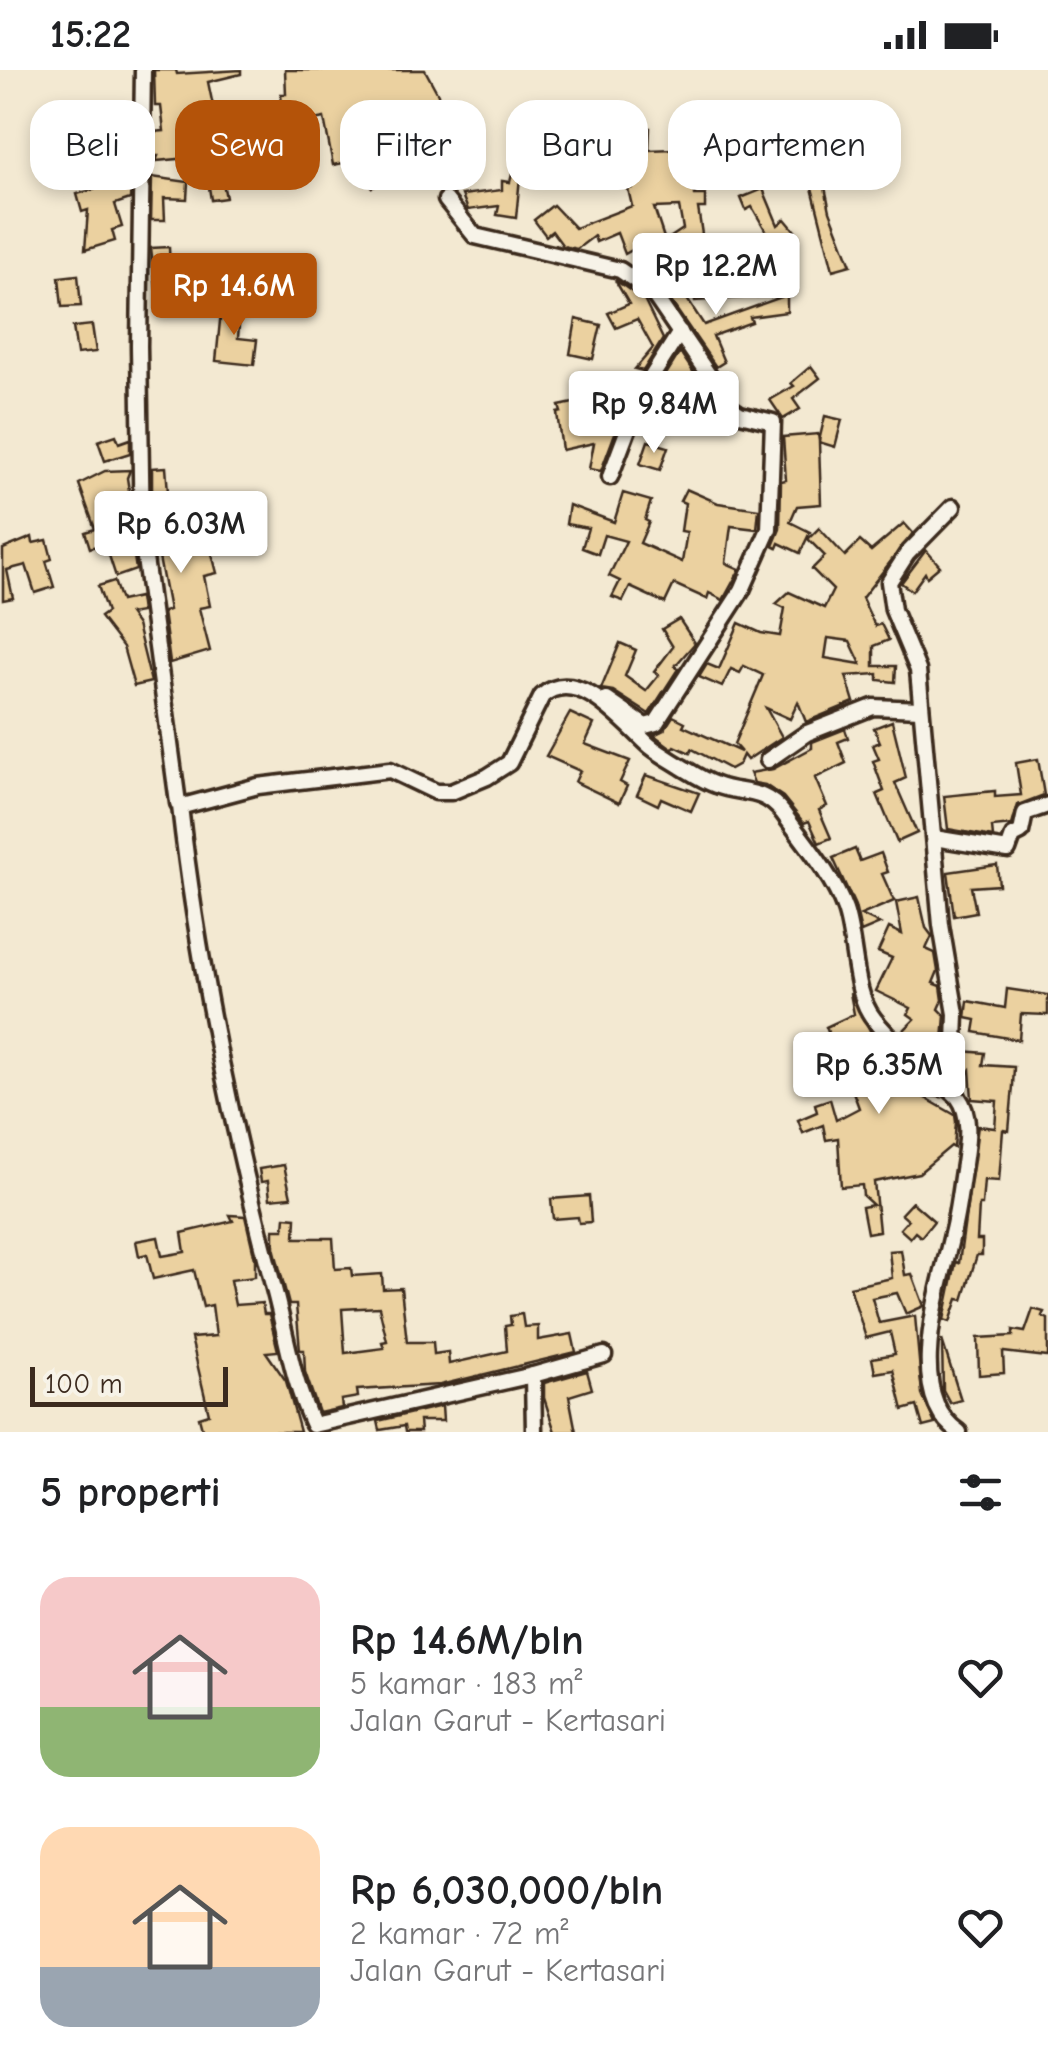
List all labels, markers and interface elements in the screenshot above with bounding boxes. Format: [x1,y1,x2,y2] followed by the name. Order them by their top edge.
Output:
[50,13,131,57] text: 15:22
[30,100,155,190] chip: Beli
[175,100,320,190] chip: Sewa
[340,100,486,190] chip: Filter
[506,100,648,190] chip: Baru
[668,100,901,190] chip: Apartemen
[613,233,819,318] pin: Rp 12.2M
[655,247,777,284] text: Rp 12.2M
[131,253,337,338] pin: Rp 14.6M
[173,267,295,304] text: Rp 14.6M
[551,371,757,456] pin: Rp 9.84M
[591,385,717,422] text: Rp 9.84M
[78,491,284,576] pin: Rp 6.03M
[116,505,246,542] text: Rp 6.03M
[776,1032,982,1117] pin: Rp 6.35M
[815,1046,943,1083] text: Rp 6.35M
[30,1362,228,1406] scale bar
[45,1368,123,1400] text: 100 m
[953,1465,1008,1520] icon: filters
[40,1468,221,1517] text: 5 properti
[350,1616,584,1665] text: Rp 14.6M/bln
[120,1617,240,1737] icon: home
[953,1650,1008,1705] icon: heart
[350,1665,583,1702] text: 5 kamar · 183 m²
[350,1702,666,1739] text: Jalan Garut - Kertasari
[350,1866,663,1915] text: Rp 6,030,000/bln
[120,1867,240,1987] icon: home
[953,1900,1008,1955] icon: heart
[350,1915,568,1952] text: 2 kamar · 72 m²
[350,1952,666,1989] text: Jalan Garut - Kertasari

